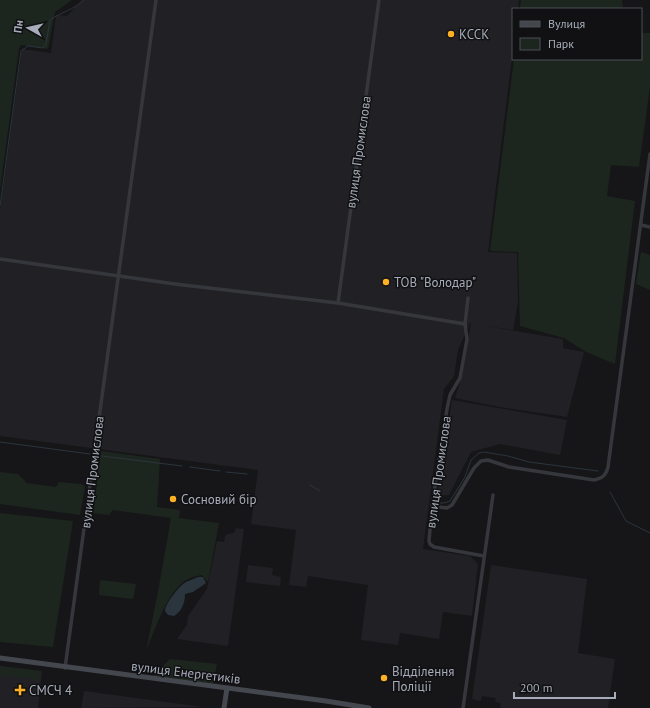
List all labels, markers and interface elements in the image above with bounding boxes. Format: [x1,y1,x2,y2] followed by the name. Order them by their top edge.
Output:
[8,8,48,48] north arrow
[512,8,642,60] legend
[548,16,585,31] text: Вулиця
[10,19,26,34] text: Пн
[459,26,489,43] place label: КССК
[446,29,456,39] marker: КССК
[548,36,574,51] text: Парк
[342,95,375,209] street label: вулиця Промислова
[394,274,476,291] place label: ТОВ "Володар"
[381,277,391,287] marker: ТОВ "Володар"
[77,415,108,529] street label: вулиця Промислова
[422,415,455,529] street label: вулиця Промислова
[181,491,256,508] place label: Сосновий бір
[168,494,178,504] marker: Сосновий бір
[130,657,242,688] street label: вулиця Енергетиків
[392,663,454,695] place label: Відділення Поліції
[379,673,389,683] marker: Відділення Поліції
[514,674,615,700] scale bar
[520,680,553,695] text: 200 m
[29,682,72,699] place label: СМСЧ 4
[14,684,26,696] marker: СМСЧ 4

